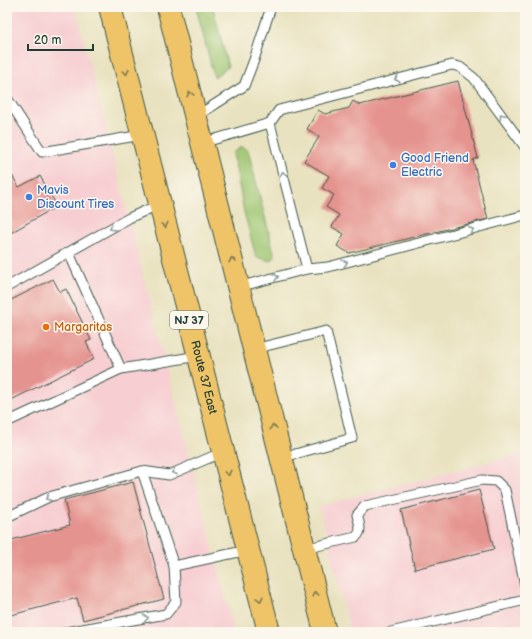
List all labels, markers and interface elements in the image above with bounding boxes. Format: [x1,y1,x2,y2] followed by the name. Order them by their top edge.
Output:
[28,26,93,52] scale bar
[34,33,61,48] text: 20 m
[121,68,130,75] one-way arrow
[394,74,400,82] one-way arrow
[186,90,194,97] one-way arrow
[500,113,507,120] one-way arrow
[401,151,469,180] place label: Good Friend Electric
[388,160,398,170] marker: Good Friend Electric
[279,171,288,178] one-way arrow
[37,183,114,212] place label: Mavis Discount Tires
[24,192,34,202] marker: Mavis Discount Tires
[160,221,169,228] one-way arrow
[109,223,116,230] one-way arrow
[468,226,474,234] one-way arrow
[228,257,236,264] one-way arrow
[342,259,349,268] one-way arrow
[273,274,279,282] one-way arrow
[170,311,208,329] road number: NJ 37
[54,320,112,335] place label: Margaritas
[41,322,51,332] marker: Margaritas
[188,339,221,416] street label: Route 37 East
[270,424,278,431] one-way arrow
[170,468,177,476] one-way arrow
[223,469,232,476] one-way arrow
[45,493,52,501] one-way arrow
[311,591,320,598] one-way arrow
[256,596,264,602] one-way arrow
[143,614,149,623] one-way arrow

